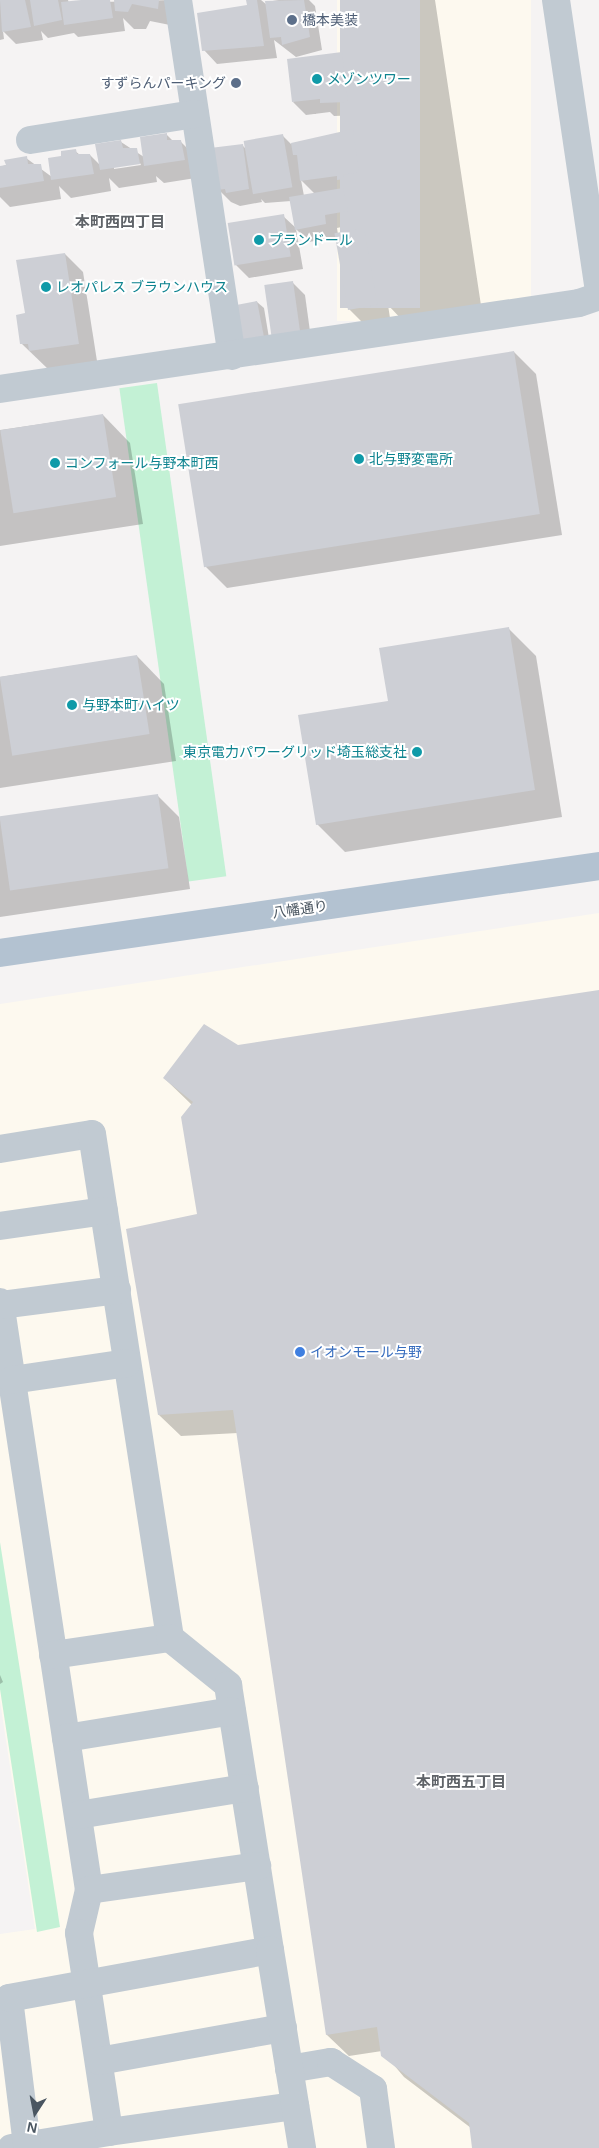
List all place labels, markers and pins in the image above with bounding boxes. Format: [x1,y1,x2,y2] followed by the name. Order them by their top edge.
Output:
[302,12,358,28] place label: 橋本美装
[286,14,298,26] marker: 橋本美装
[327,71,411,87] place label: メゾンツワー
[311,73,323,85] marker: メゾンツワー
[100,75,226,91] place label: すずらんパーキング
[230,77,242,89] marker: すずらんパーキング
[269,232,353,248] place label: プランドール
[253,234,265,246] marker: プランドール
[56,279,228,295] place label: レオパレス ブラウンハウス
[40,281,52,293] marker: レオパレス ブラウンハウス
[369,451,453,467] place label: 北与野変電所
[353,453,365,465] marker: 北与野変電所
[65,455,219,471] place label: コンフォール与野本町西
[49,457,61,469] marker: コンフォール与野本町西
[82,697,180,713] place label: 与野本町ハイツ
[66,699,78,711] marker: 与野本町ハイツ
[183,744,407,760] place label: 東京電力パワーグリッド埼玉総支社
[411,746,423,758] marker: 東京電力パワーグリッド埼玉総支社
[310,1344,422,1360] place label: イオンモール与野
[294,1346,306,1358] marker: イオンモール与野

